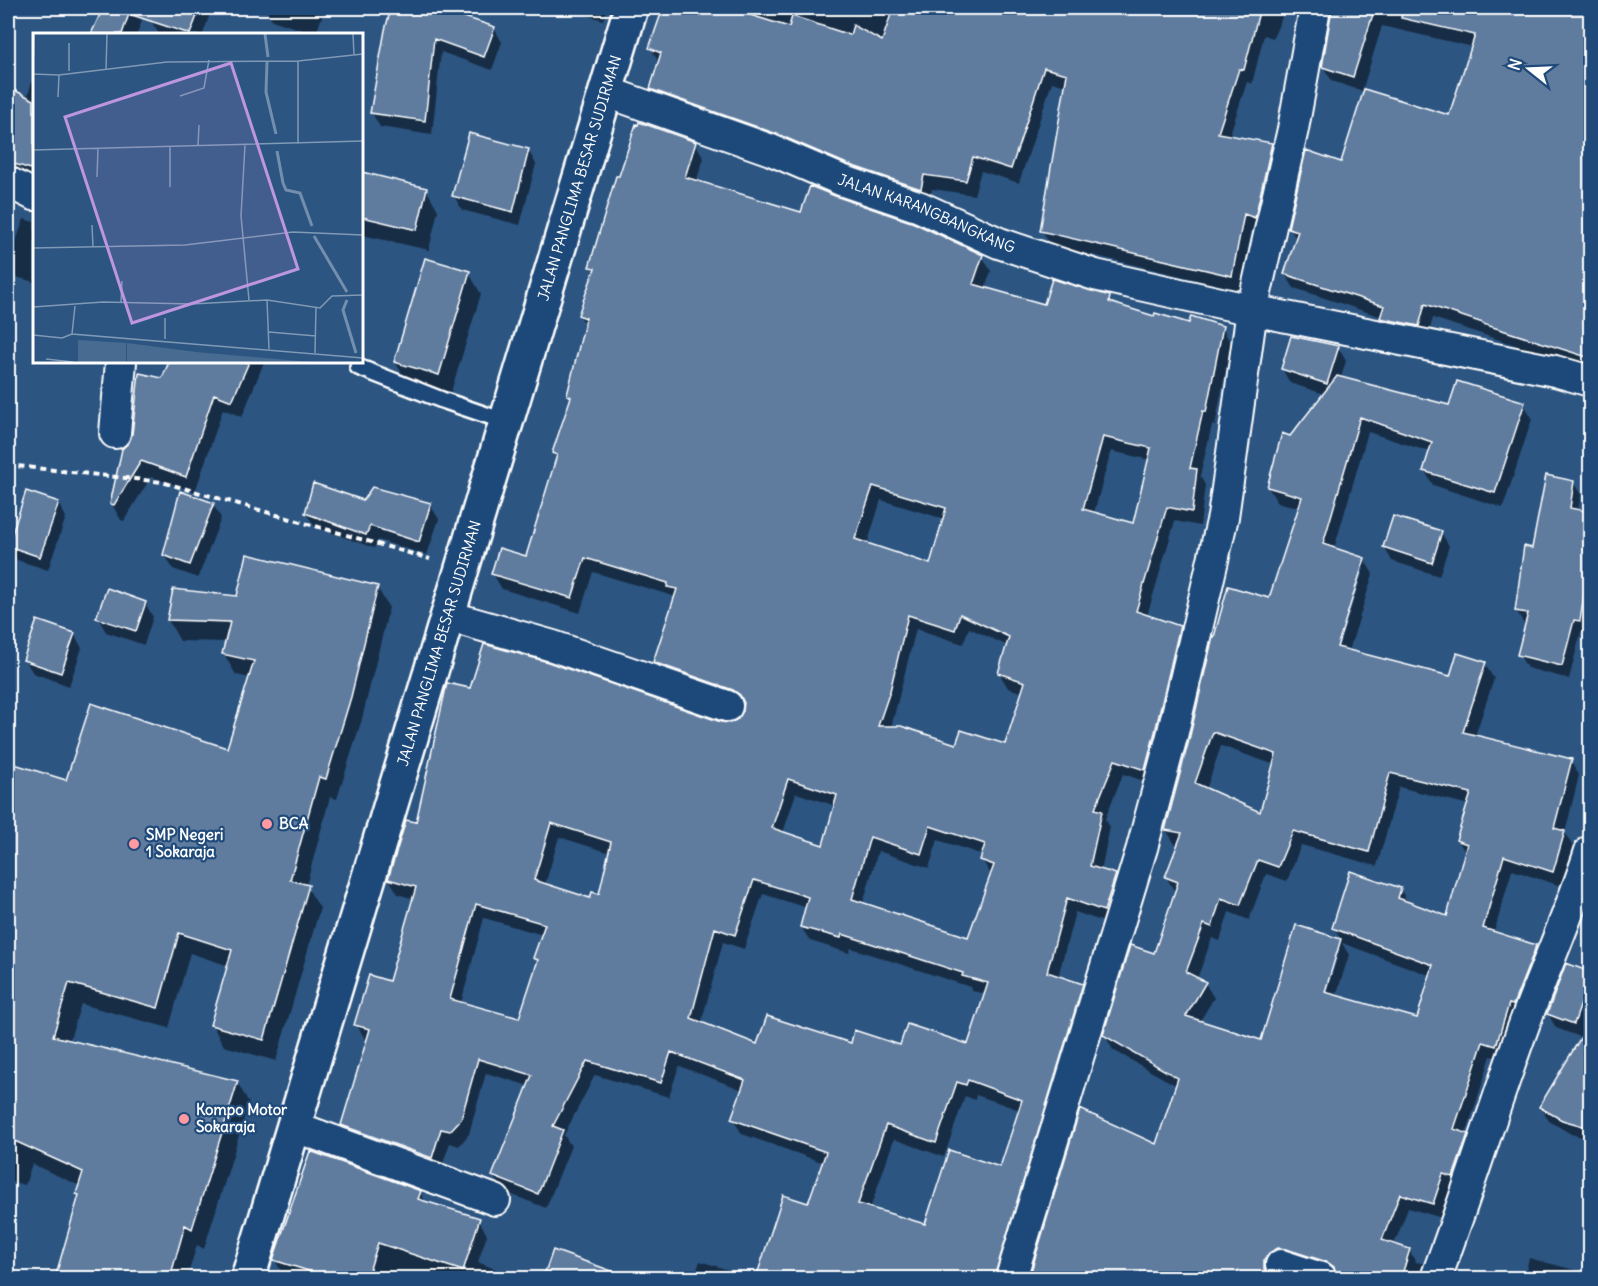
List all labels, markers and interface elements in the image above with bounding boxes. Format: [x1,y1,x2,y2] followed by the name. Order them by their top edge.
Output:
[33,33,363,363] inset map
[1499,39,1559,99] north arrow
[533,53,625,303] street label: JALAN PANGLIMA BESAR SUDIRMAN
[1504,56,1526,73] text: N
[835,170,1018,257] street label: JALAN KARANGBANGKANG
[393,518,485,768] street label: JALAN PANGLIMA BESAR SUDIRMAN
[279,814,309,833] place label: BCA
[260,817,274,831] marker: BCA
[146,825,223,861] place label: SMP Negeri 1 Sokaraja
[127,837,141,851] marker: SMP Negeri 1 Sokaraja
[196,1100,288,1136] place label: Kompo Motor Sokaraja
[177,1112,191,1126] marker: Kompo Motor Sokaraja

